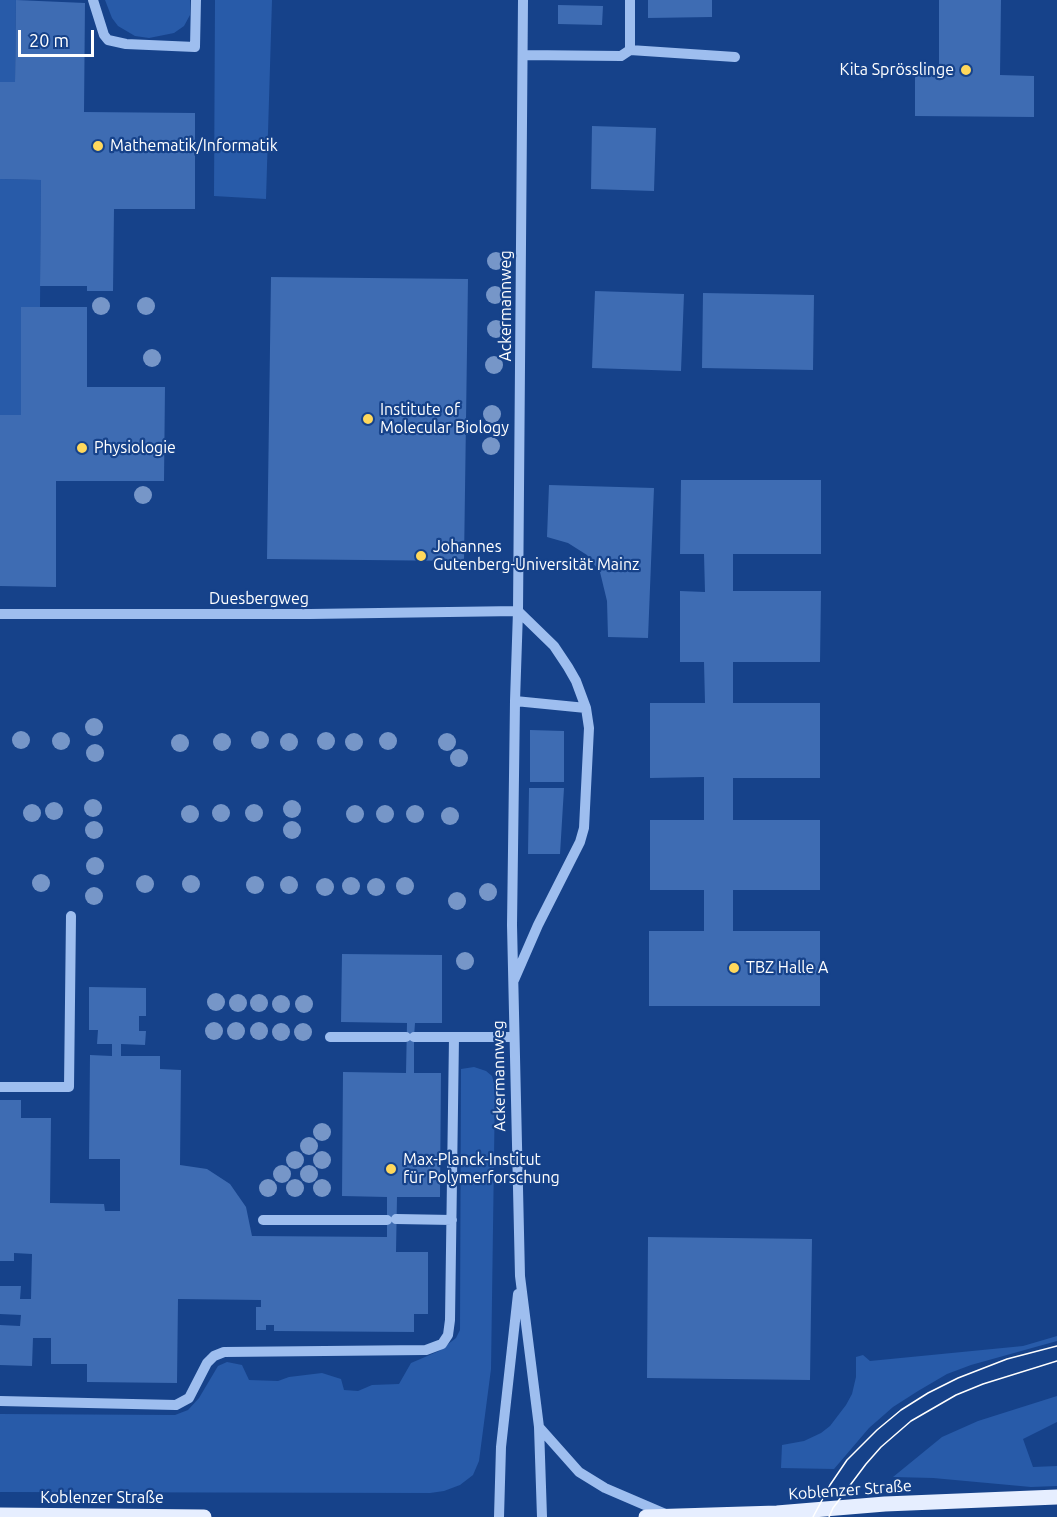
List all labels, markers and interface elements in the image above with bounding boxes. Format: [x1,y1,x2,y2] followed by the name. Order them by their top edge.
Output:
[21,18,98,56] scale bar
[29,30,69,50] text: 20 m
[840,60,954,80] place label: Kita Sprösslinge
[959,63,973,77] marker: Kita Sprösslinge
[110,136,278,156] place label: Mathematik/Informatik
[91,139,105,153] marker: Mathematik/Informatik
[496,250,516,362] street label: Ackermannweg
[380,400,509,438] place label: Institute of Molecular Biology
[361,412,375,426] marker: Institute of Molecular Biology
[94,438,176,458] place label: Physiologie
[75,441,89,455] marker: Physiologie
[433,537,639,575] place label: Johannes Gutenberg-Universität Mainz
[414,549,428,563] marker: Johannes Gutenberg-Universität Mainz
[209,589,309,609] street label: Duesbergweg
[746,958,828,978] place label: TBZ Halle A
[727,961,741,975] marker: TBZ Halle A
[488,1020,510,1132] street label: Ackermannweg
[403,1150,560,1188] place label: Max-Planck-Institut für Polymerforschung
[384,1162,398,1176] marker: Max-Planck-Institut für Polymerforschung
[788,1476,912,1504] street label: Koblenzer Straße
[40,1488,164,1508] street label: Koblenzer Straße

